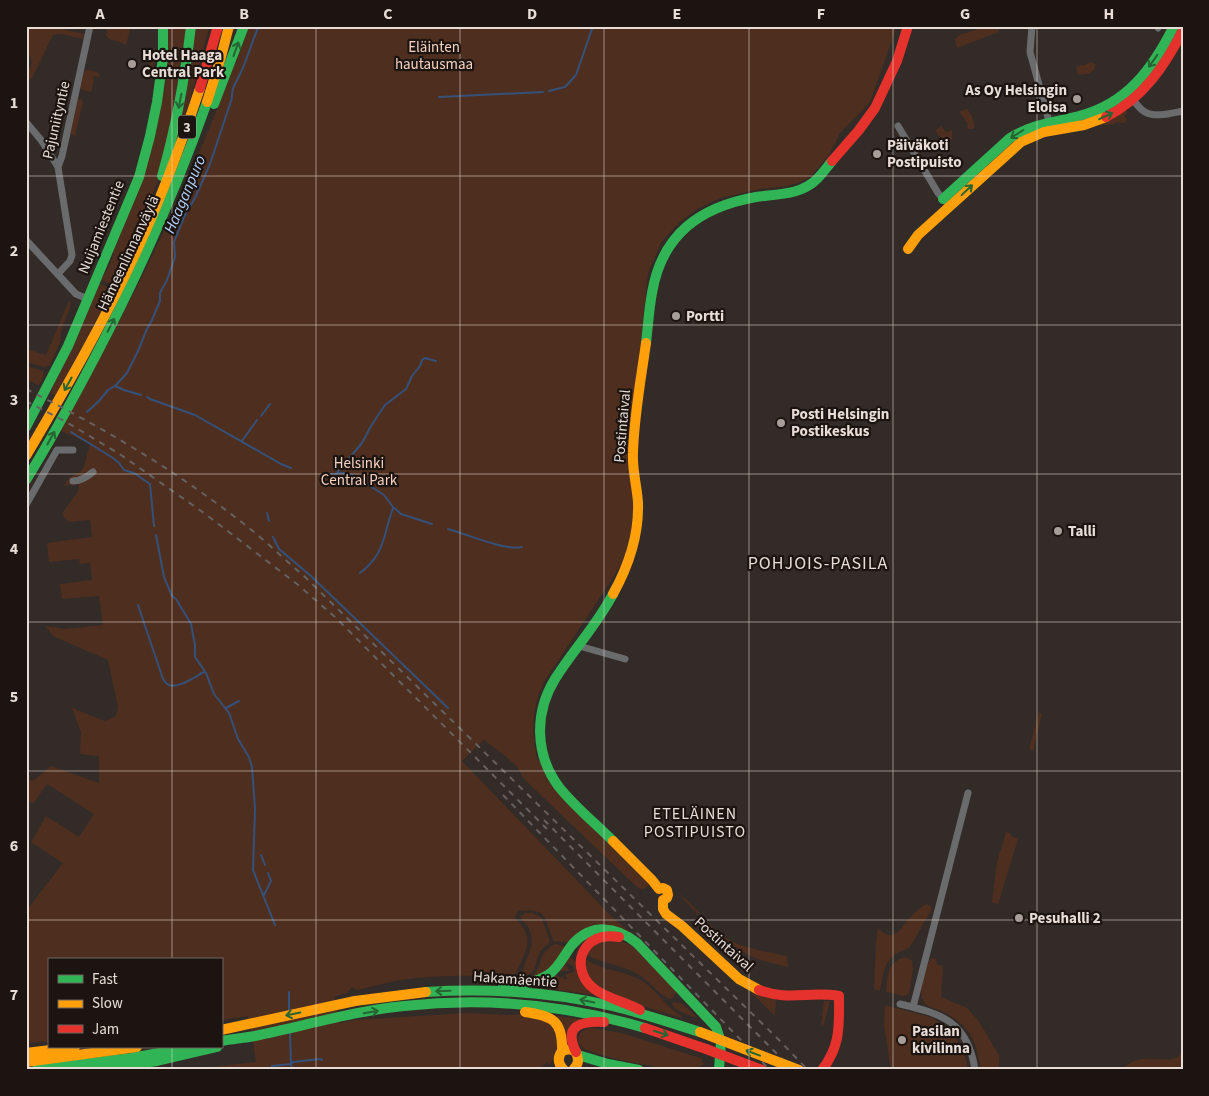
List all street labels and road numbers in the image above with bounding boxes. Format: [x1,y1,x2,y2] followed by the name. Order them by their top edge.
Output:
[37,79,76,161] street label: Pajuniityntie
[178,115,196,138] road number: 3
[73,177,130,277] street label: Nuijamiestentie
[92,192,164,314] street label: Hämeenlinnanväylä
[609,388,636,463] street label: Postintaival
[689,912,758,977] street label: Postintaival
[472,966,558,993] street label: Hakamäentie

